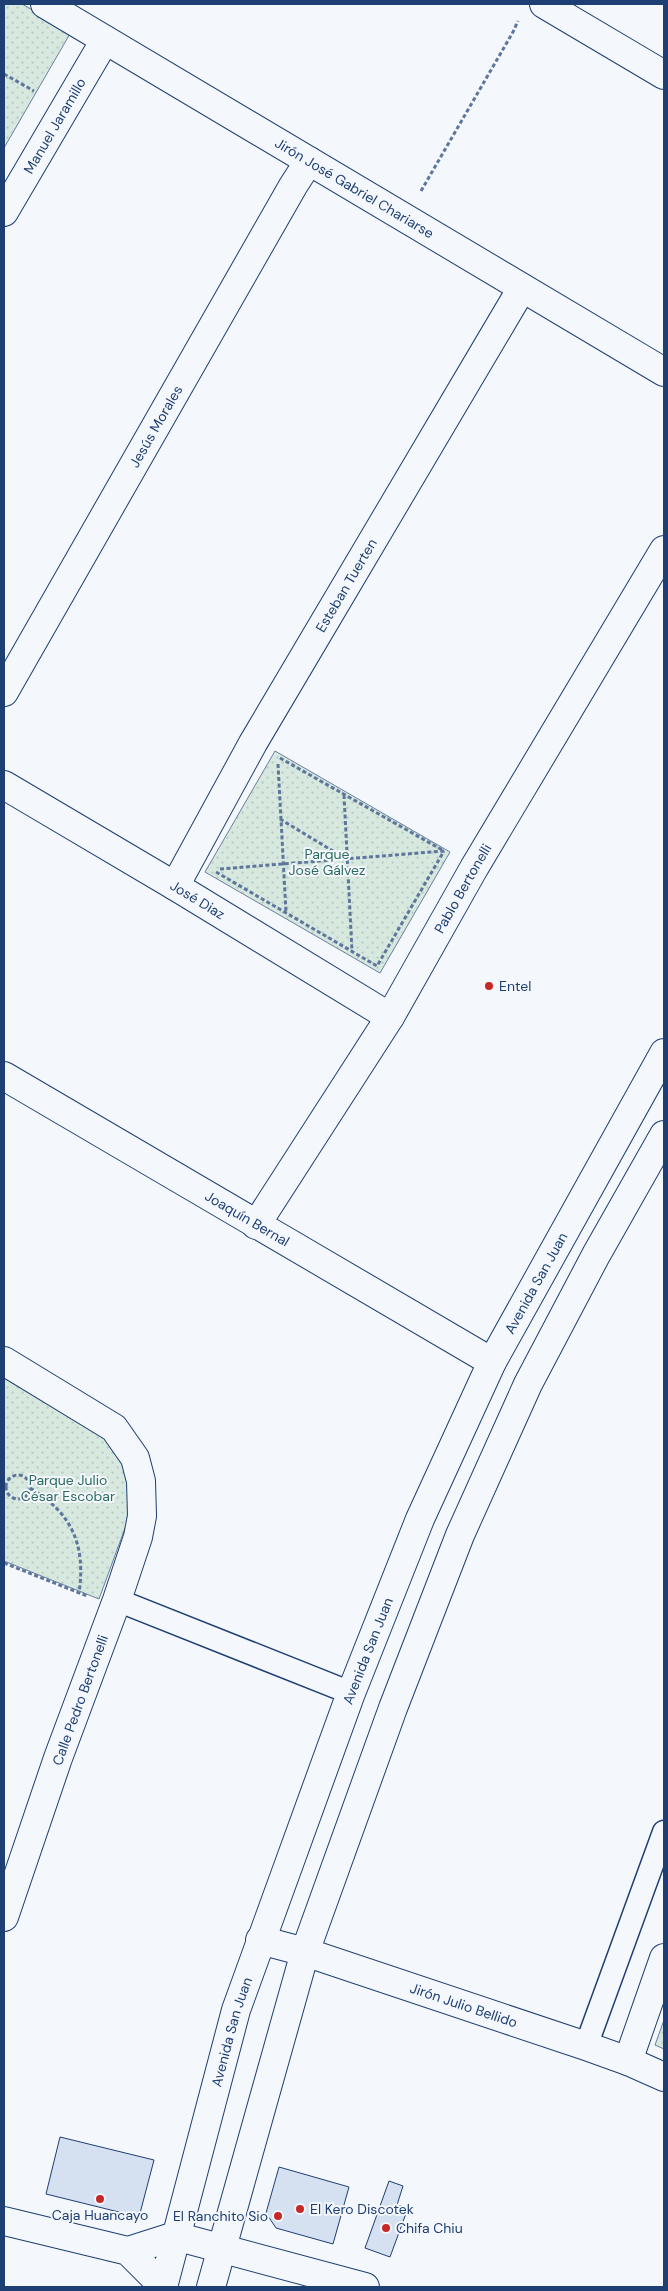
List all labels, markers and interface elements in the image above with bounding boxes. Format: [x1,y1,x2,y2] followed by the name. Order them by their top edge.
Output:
[19,75,90,177] street label: Manuel Jaramillo
[272,134,437,242] street label: Jirón José Gabriel Chariarse
[125,382,186,471] street label: Jesús Morales
[312,535,381,635] street label: Esteban Tuerten
[430,841,495,937] street label: Pablo Bertonelli
[289,845,365,879] park label: Parque José Gálvez
[167,876,228,923] street label: José Diaz
[499,977,531,995] place label: Entel
[483,980,495,992] marker: Entel
[202,1187,293,1250] street label: Joaquín Bernal
[501,1229,571,1337] street label: Avenida San Juan
[21,1471,115,1505] park label: Parque Julio César Escobar
[339,1595,397,1707] street label: Avenida San Juan
[48,1632,112,1768] street label: Calle Pedro Bertonelli
[207,1975,256,2089] street label: Avenida San Juan
[408,1979,520,2031] street label: Jirón Julio Bellido
[94,2193,106,2205] marker: Caja Huancayo
[310,2200,414,2218] place label: El Kero Discotek
[294,2203,306,2215] marker: El Kero Discotek
[52,2206,148,2224] place label: Caja Huancayo
[173,2207,268,2225] place label: El Ranchito Sio
[272,2210,284,2222] marker: El Ranchito Sio
[396,2219,463,2237] place label: Chifa Chiu
[380,2222,392,2234] marker: Chifa Chiu

